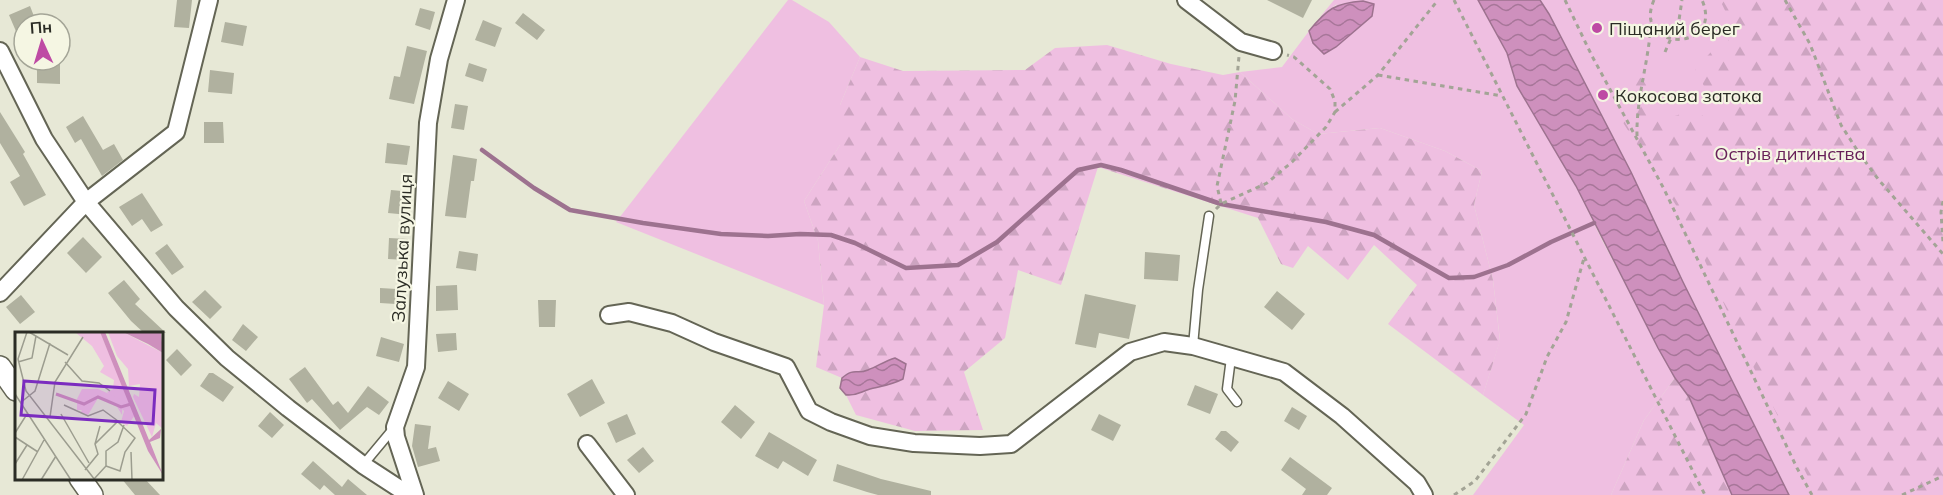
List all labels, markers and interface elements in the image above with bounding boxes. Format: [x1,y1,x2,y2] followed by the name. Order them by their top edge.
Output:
[12,12,72,72] north arrow
[29,16,53,38] text: Пн
[1609,17,1740,40] place label: Піщаний берег
[1590,21,1604,35] marker: Піщаний берег
[1615,84,1762,107] place label: Кокосова затока
[1596,88,1610,102] marker: Кокосова затока
[1715,142,1865,165] park label: Острів дитинства
[387,173,417,323] street label: Залузька вулиця
[15,332,164,480] inset map

